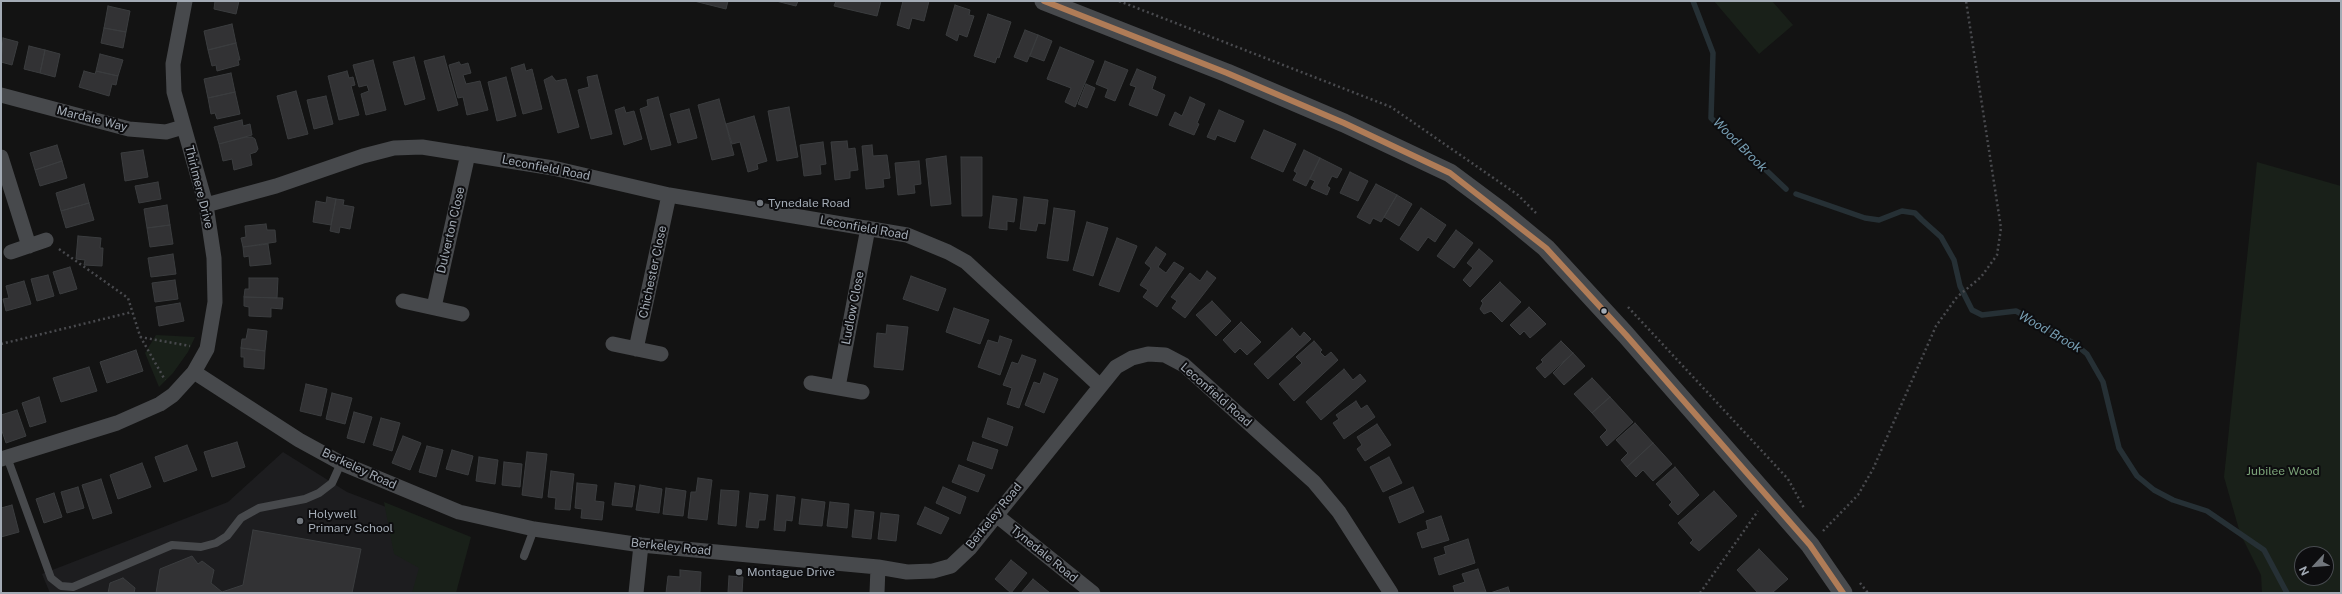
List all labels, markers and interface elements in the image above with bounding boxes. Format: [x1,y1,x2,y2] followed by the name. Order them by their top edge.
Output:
[55,103,129,135] street label: Mardale Way
[1710,115,1770,175] water label: Wood Brook
[182,144,216,230] street label: Thirlmere Drive
[501,152,591,184] street label: Leconfield Road
[434,185,468,275] street label: Dulverton Close
[768,196,850,210] place label: Tynedale Road
[755,198,765,208] marker: Tynedale Road
[819,213,909,243] street label: Leconfield Road
[636,224,670,320] street label: Chichester Close
[839,270,867,346] street label: Ludlow Close
[1599,306,1609,316] unlabelled marker
[2016,308,2084,356] water label: Wood Brook
[1177,360,1255,430] street label: Leconfield Road
[319,445,399,493] street label: Berkeley Road
[2246,464,2320,478] park label: Jubilee Wood
[963,480,1025,552] street label: Berkeley Road
[308,507,393,535] place label: Holywell Primary School
[295,516,305,526] marker: Holywell Primary School
[1008,523,1080,585] street label: Tynedale Road
[630,536,712,558] street label: Berkeley Road
[2294,546,2334,586] north arrow
[2297,564,2311,577] text: N
[747,565,835,579] place label: Montague Drive
[734,567,744,577] marker: Montague Drive

